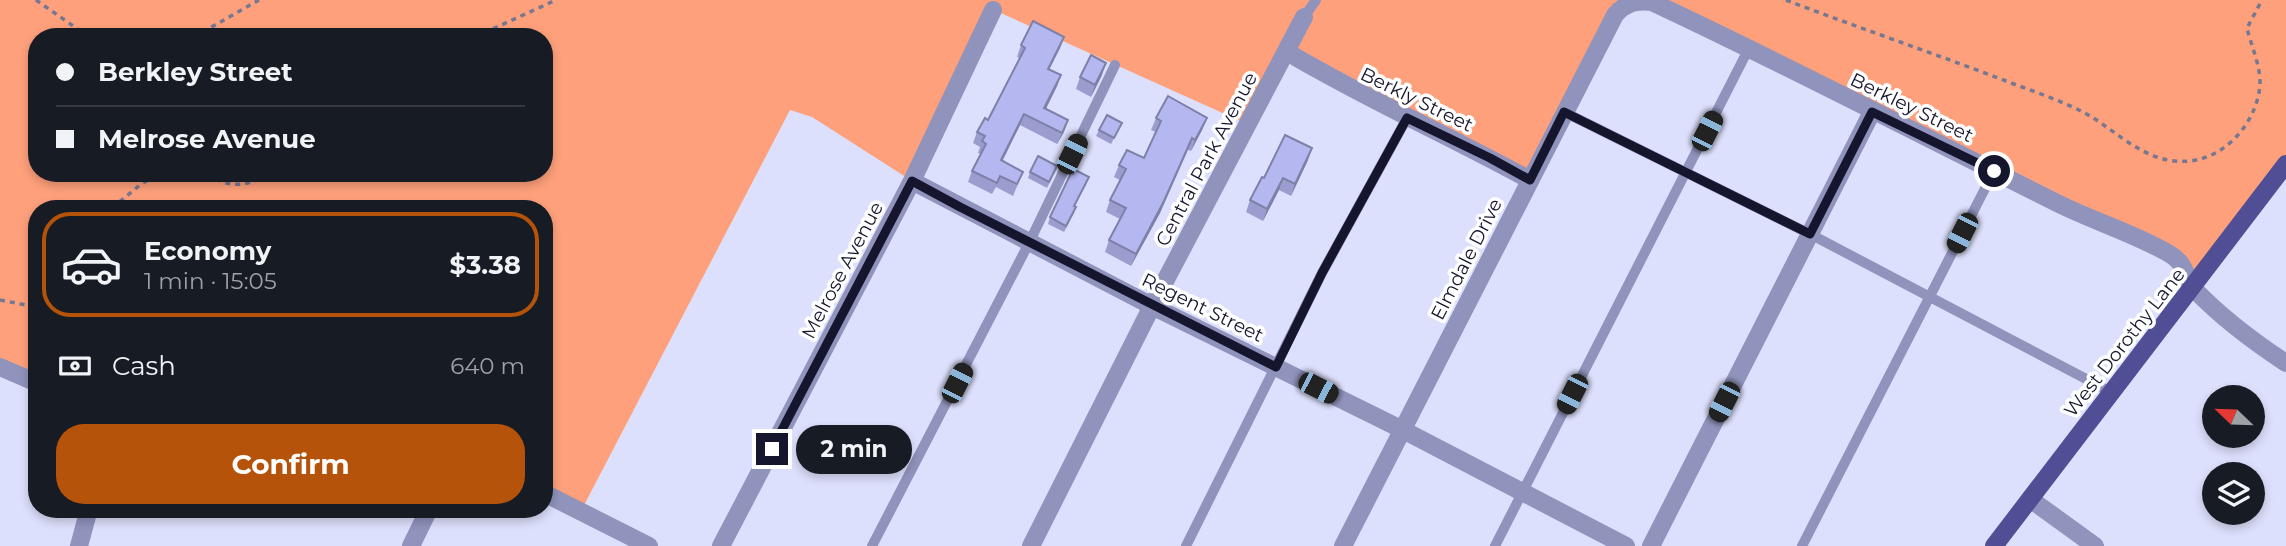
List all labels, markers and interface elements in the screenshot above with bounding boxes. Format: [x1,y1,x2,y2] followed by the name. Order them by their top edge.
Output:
[98,56,293,88] text: Berkley Street
[1357,62,1477,137] street label: Berkly Street
[1151,68,1262,250] street label: Central Park Avenue
[1847,68,1977,147] street label: Berkley Street
[1689,108,1726,154] car
[98,123,316,155] text: Melrose Avenue
[1054,131,1091,177] car
[1978,155,2010,187] route start
[1426,195,1507,324] street label: Elmdale Drive
[797,198,888,342] street label: Melrose Avenue
[1944,210,1981,256] car
[60,233,123,296] icon: car
[144,235,271,267] text: Economy
[449,249,521,281] text: $3.38
[2059,263,2190,421] street label: West Dorothy Lane
[144,267,277,295] text: 1 min · 15:05
[1138,268,1268,347] street label: Regent Street
[56,347,94,385] icon: cash
[112,350,176,382] text: Cash
[450,352,525,380] text: 640 m
[939,360,976,406] car
[1295,369,1342,407] car
[1554,371,1591,417] car
[1706,379,1743,425] car
[2202,385,2264,448] north arrow
[2202,385,2265,525] map controls
[56,424,525,504] button: Confirm
[796,424,912,474] callout: 2 min
[756,433,788,465] route end
[820,435,888,463] text: 2 min
[2202,462,2265,525] button: layers

